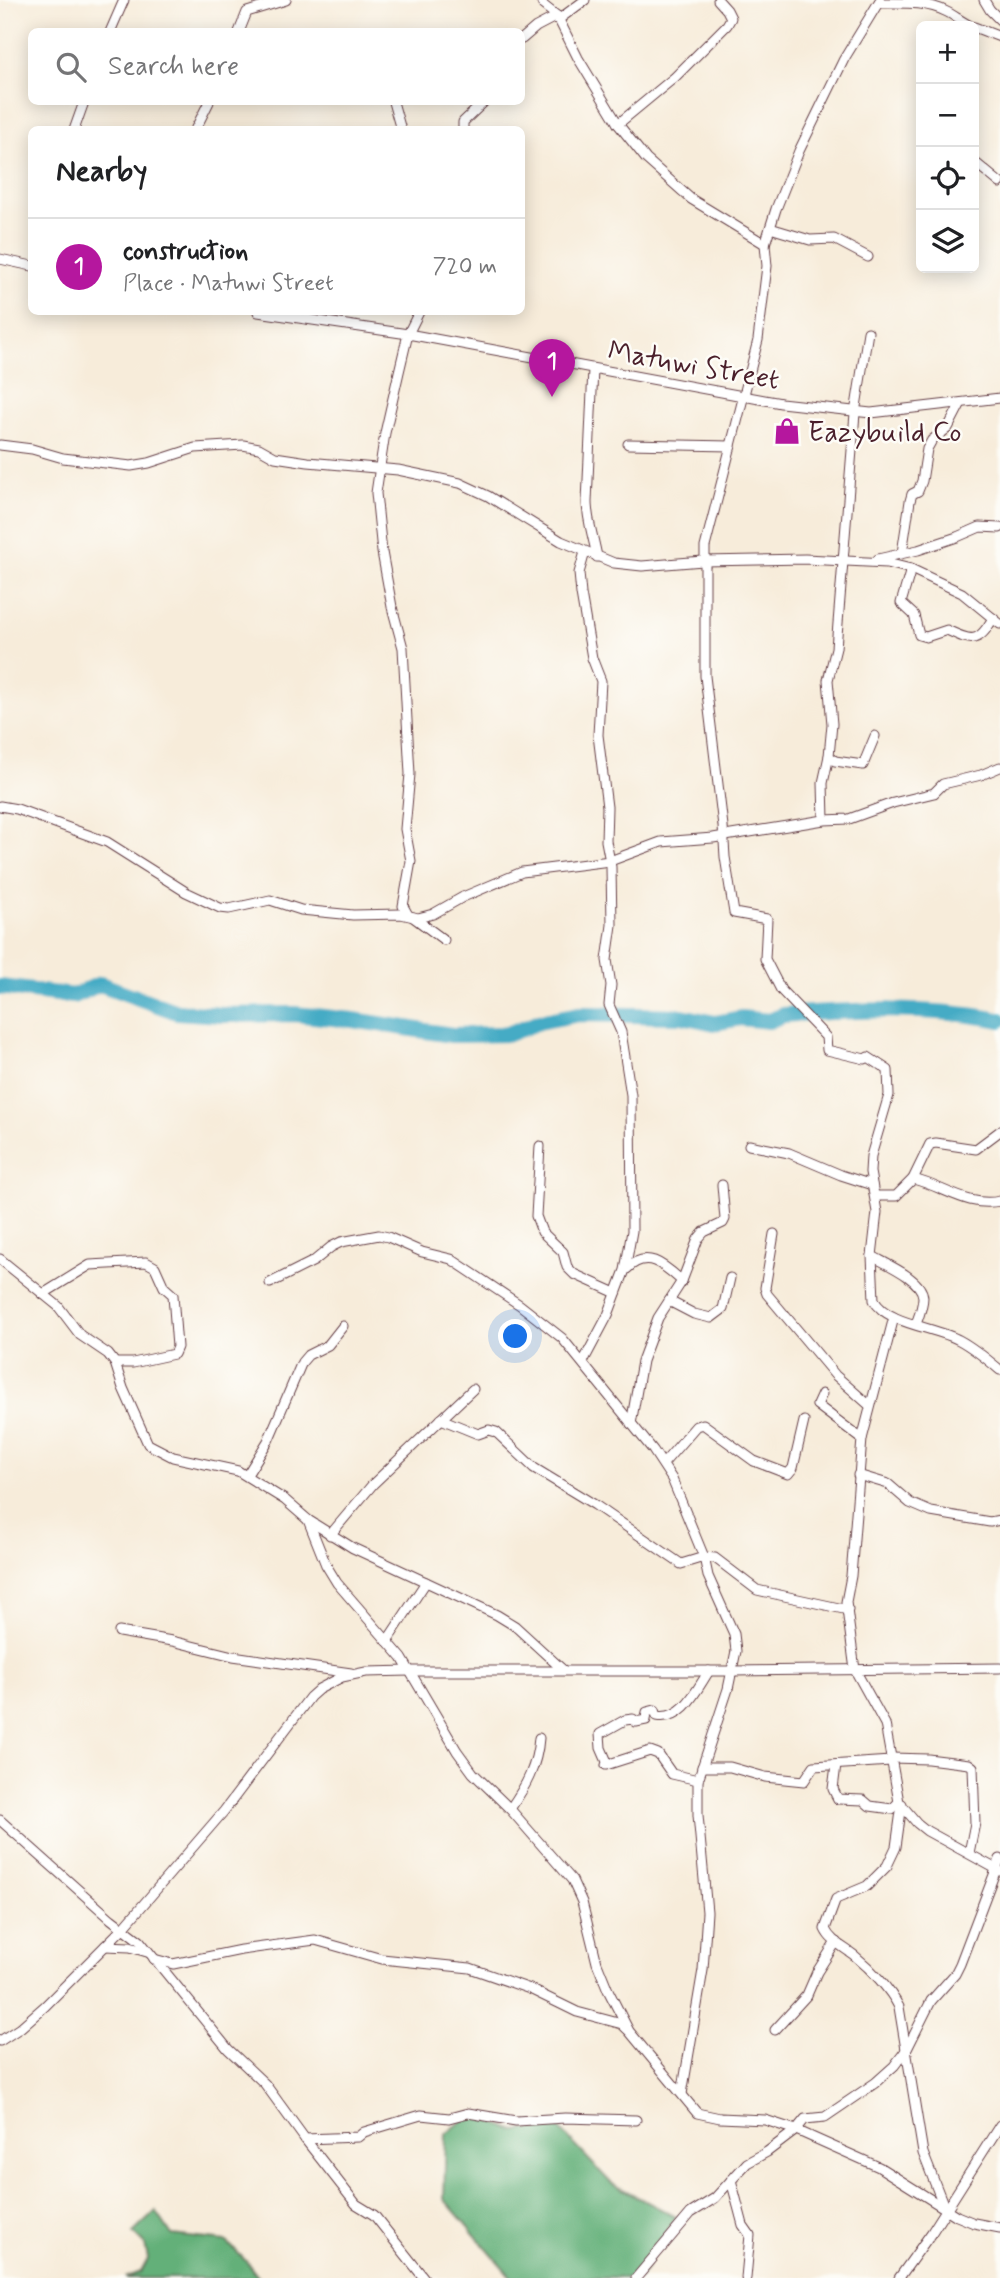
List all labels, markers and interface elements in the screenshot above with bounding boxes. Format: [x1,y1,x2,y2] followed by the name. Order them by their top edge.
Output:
[916,21,979,273] map controls
[916,21,979,84] button: +
[28,28,525,105] search box
[52,48,90,86] icon: search
[108,50,239,84] text: Search here
[916,84,979,147] button: −
[916,147,979,210] button: locate
[56,152,147,191] text: Nearby
[916,210,979,273] button: layers
[123,235,248,269] text: construction
[74,252,84,282] text: 1
[433,252,497,282] text: 720 m
[123,269,334,299] text: Place · Matuwi Street
[605,333,782,400] street label: Matuwi Street
[529,339,575,397] pin: 1
[808,415,962,452] place label: Eazybuild Co
[772,416,802,446] shop icon: Eazybuild Co
[498,1319,532,1353] your location

